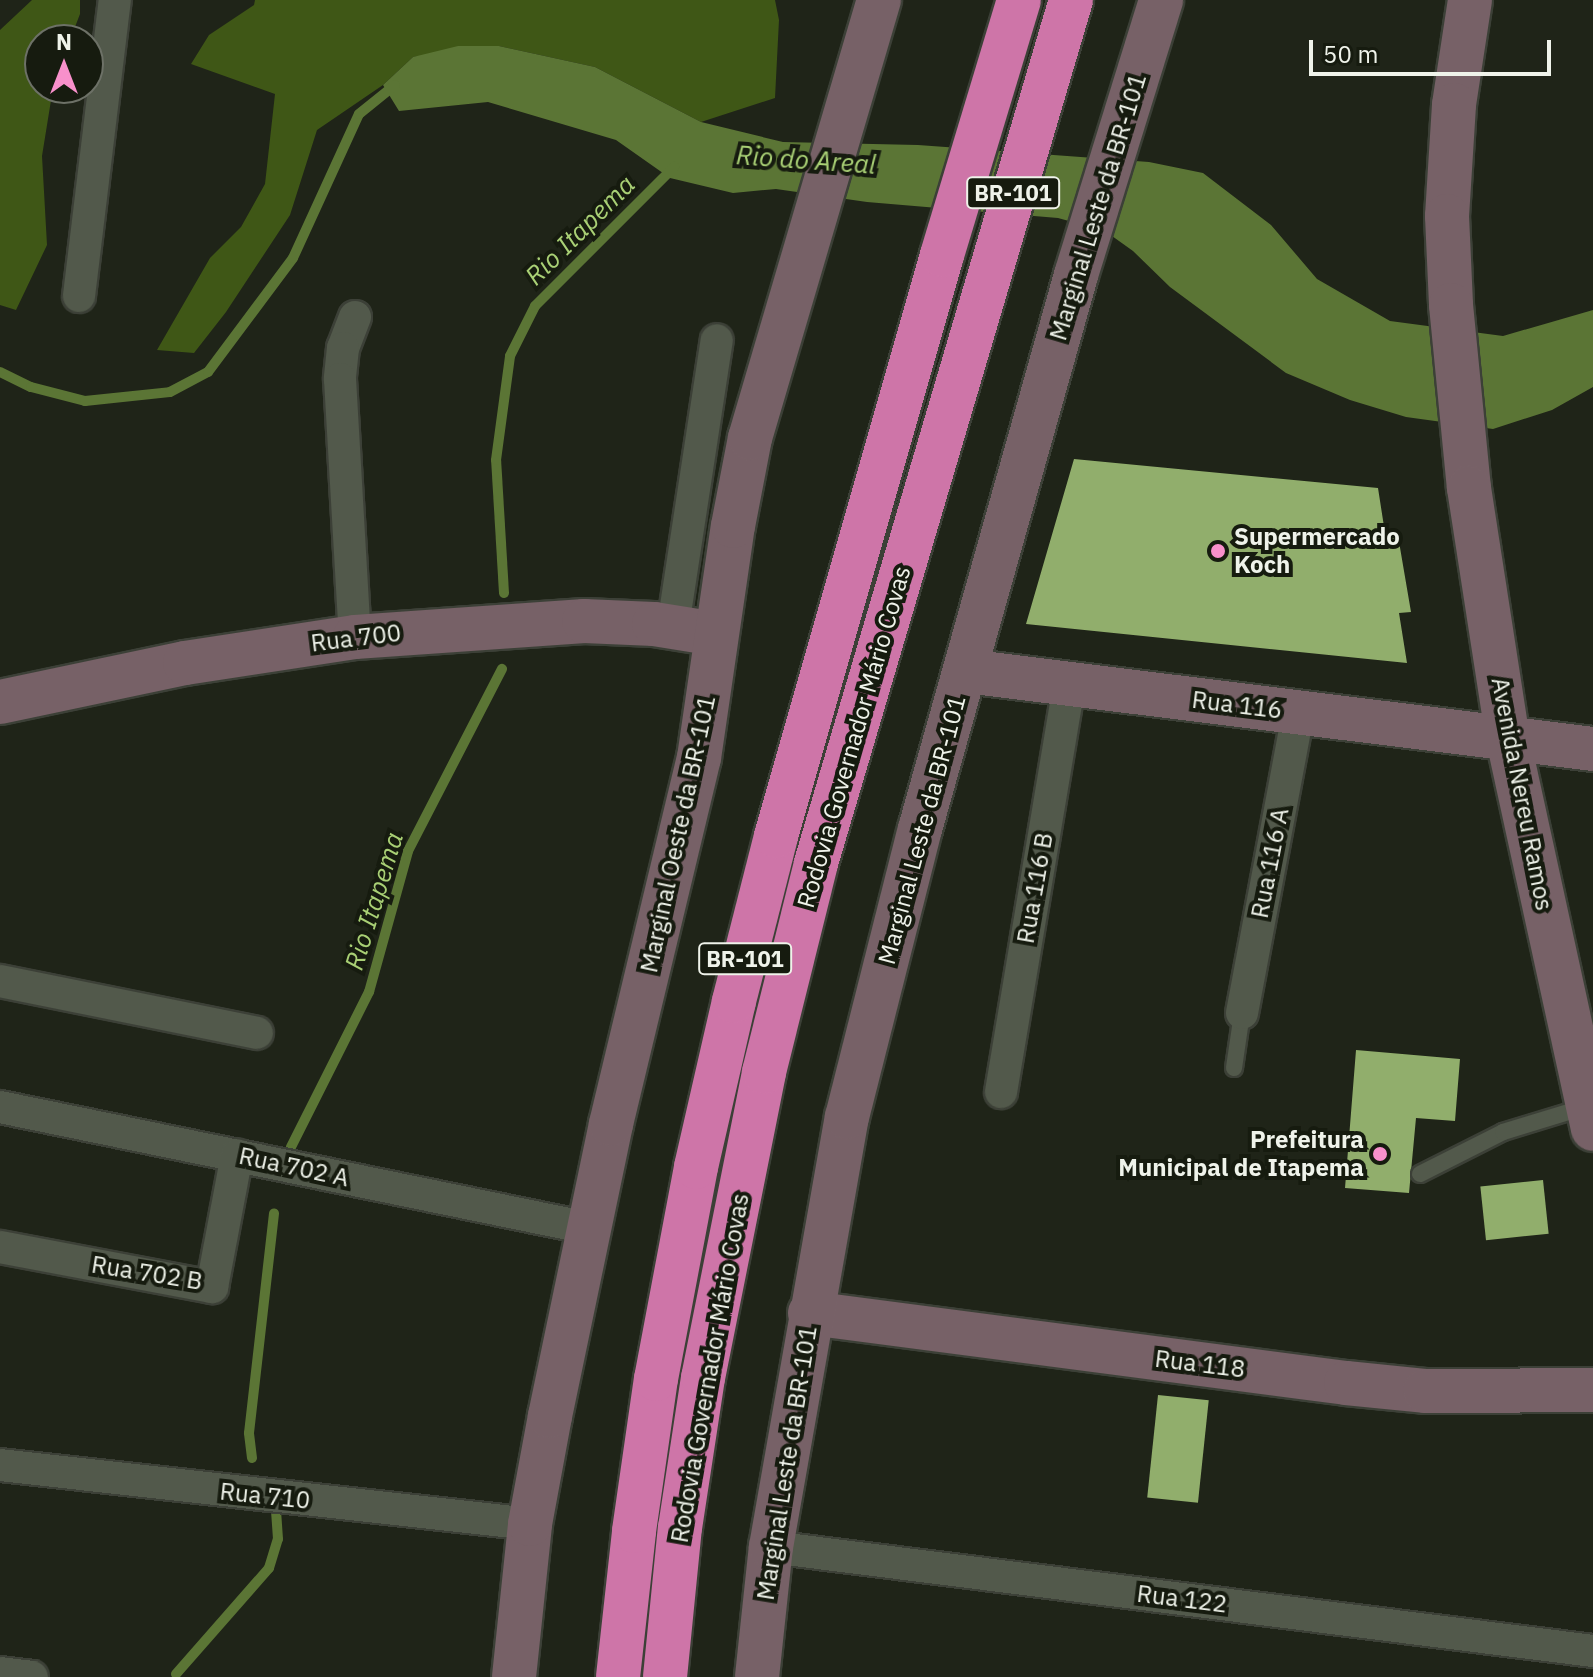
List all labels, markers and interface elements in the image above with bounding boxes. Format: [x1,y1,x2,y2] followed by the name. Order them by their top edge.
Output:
[24,24,104,104] north arrow
[1313,24,1555,74] scale bar
[56,27,72,56] text: N
[1323,38,1378,70] text: 50 m
[1044,70,1152,344] street label: Marginal Leste da BR-101
[735,140,877,180] water label: Rio do Areal
[519,169,641,291] water label: Rio Itapema
[965,175,1061,211] road number: BR-101
[1234,523,1400,579] place label: Supermercado Koch
[1209,542,1227,560] marker: Supermercado Koch
[791,563,917,911] street label: Rodovia Governador Mário Covas
[309,618,403,658] street label: Rua 700
[1485,675,1559,913] street label: Avenida Nereu Ramos
[1190,685,1284,725] street label: Rua 116
[872,692,972,968] street label: Marginal Leste da BR-101
[635,693,721,975] street label: Marginal Oeste da BR-101
[1245,805,1295,921] street label: Rua 116 A
[338,828,410,974] water label: Rio Itapema
[1011,830,1059,946] street label: Rua 116 B
[697,941,793,977] road number: BR-101
[1118,1126,1364,1182] place label: Prefeitura Municipal de Itapema
[236,1141,352,1193] street label: Rua 702 A
[1371,1145,1389,1163] marker: Prefeitura Municipal de Itapema
[665,1191,755,1545] street label: Rodovia Governador Mário Covas
[89,1250,205,1296] street label: Rua 702 B
[751,1324,823,1602] street label: Marginal Leste da BR-101
[1153,1344,1247,1384] street label: Rua 118
[218,1477,312,1515] street label: Rua 710
[1135,1579,1229,1619] street label: Rua 122

